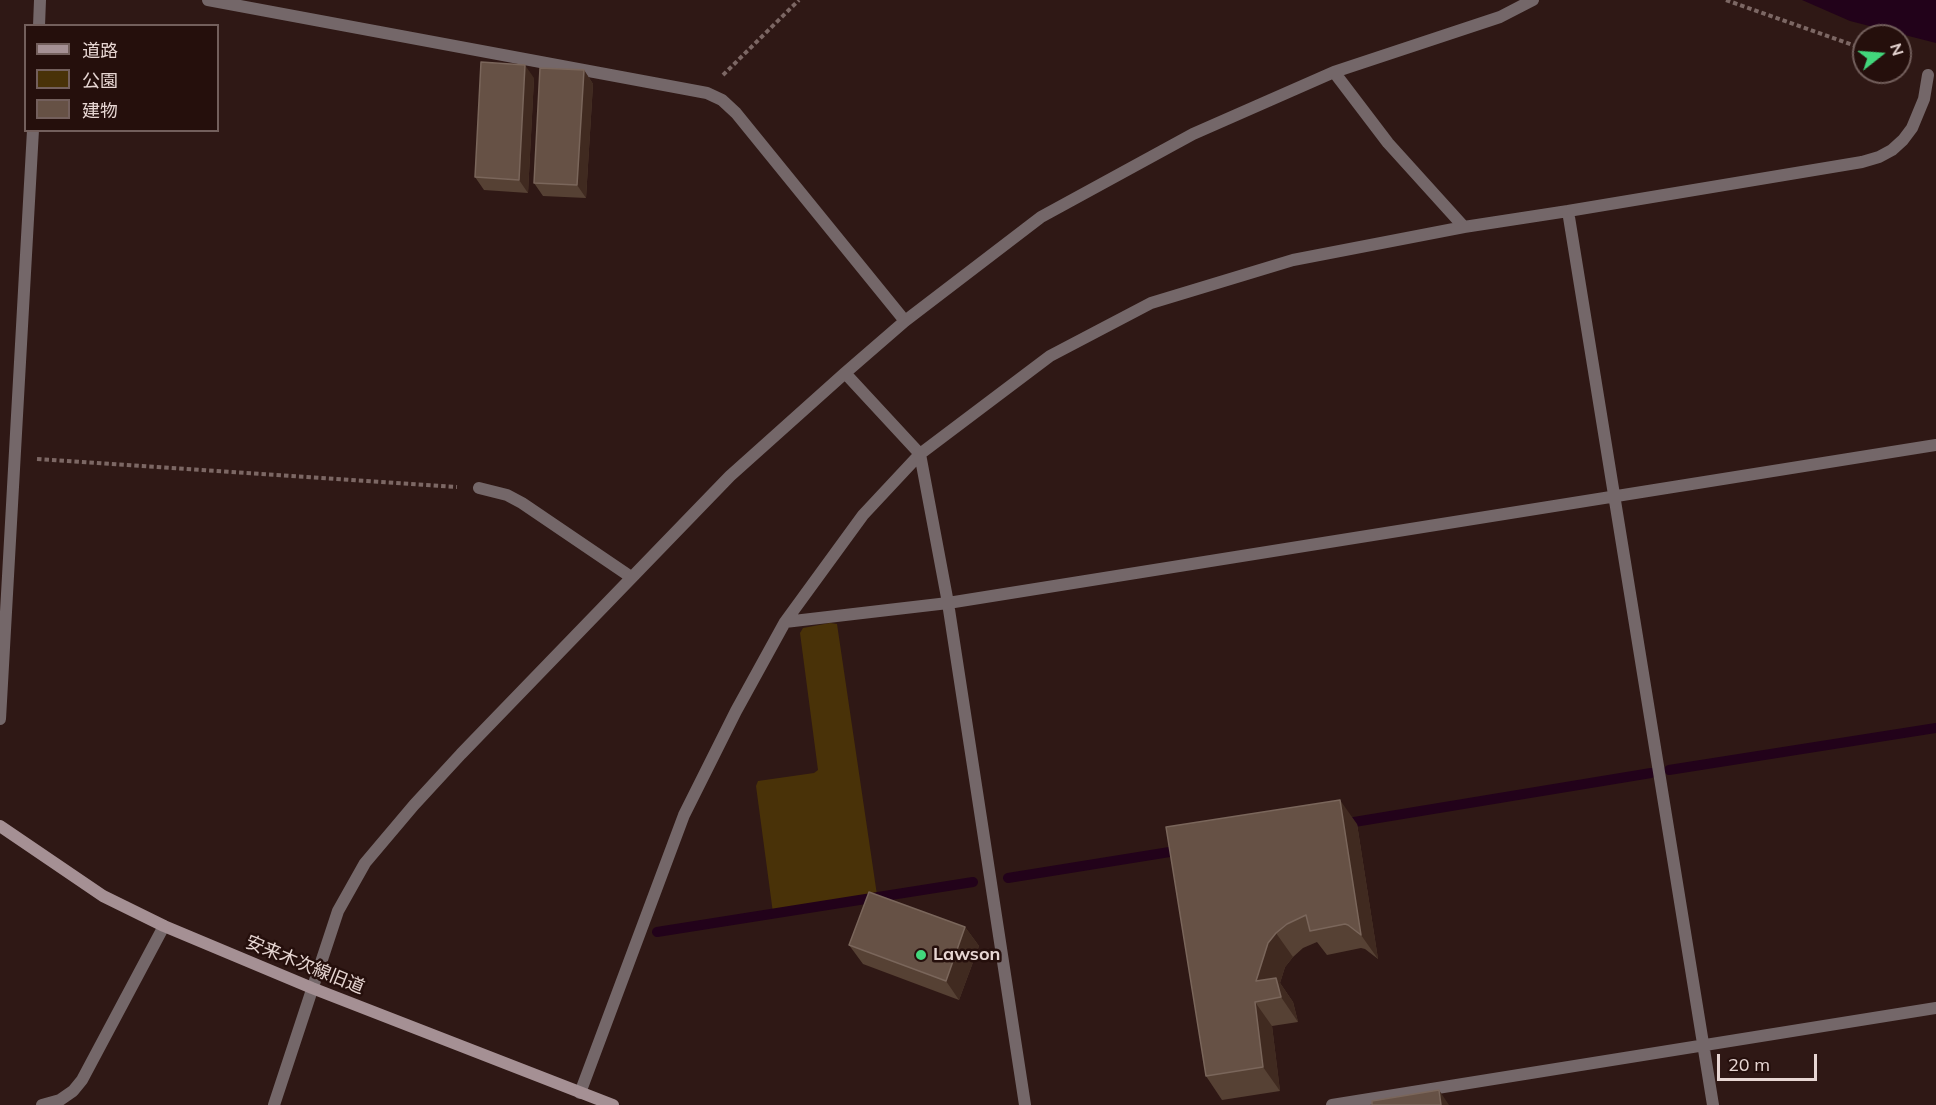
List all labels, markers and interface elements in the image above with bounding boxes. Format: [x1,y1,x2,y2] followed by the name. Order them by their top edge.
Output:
[24,24,219,132] legend
[1852,24,1912,84] north arrow
[82,39,118,62] text: 道路
[1886,41,1909,58] text: N
[82,69,118,92] text: 公園
[82,99,118,122] text: 建物
[243,931,367,999] street label: 安来木次線旧道
[933,944,1000,966] place label: Lawson
[914,948,928,962] marker: Lawson
[1720,1042,1820,1080] scale bar
[1728,1053,1770,1076] text: 20 m

